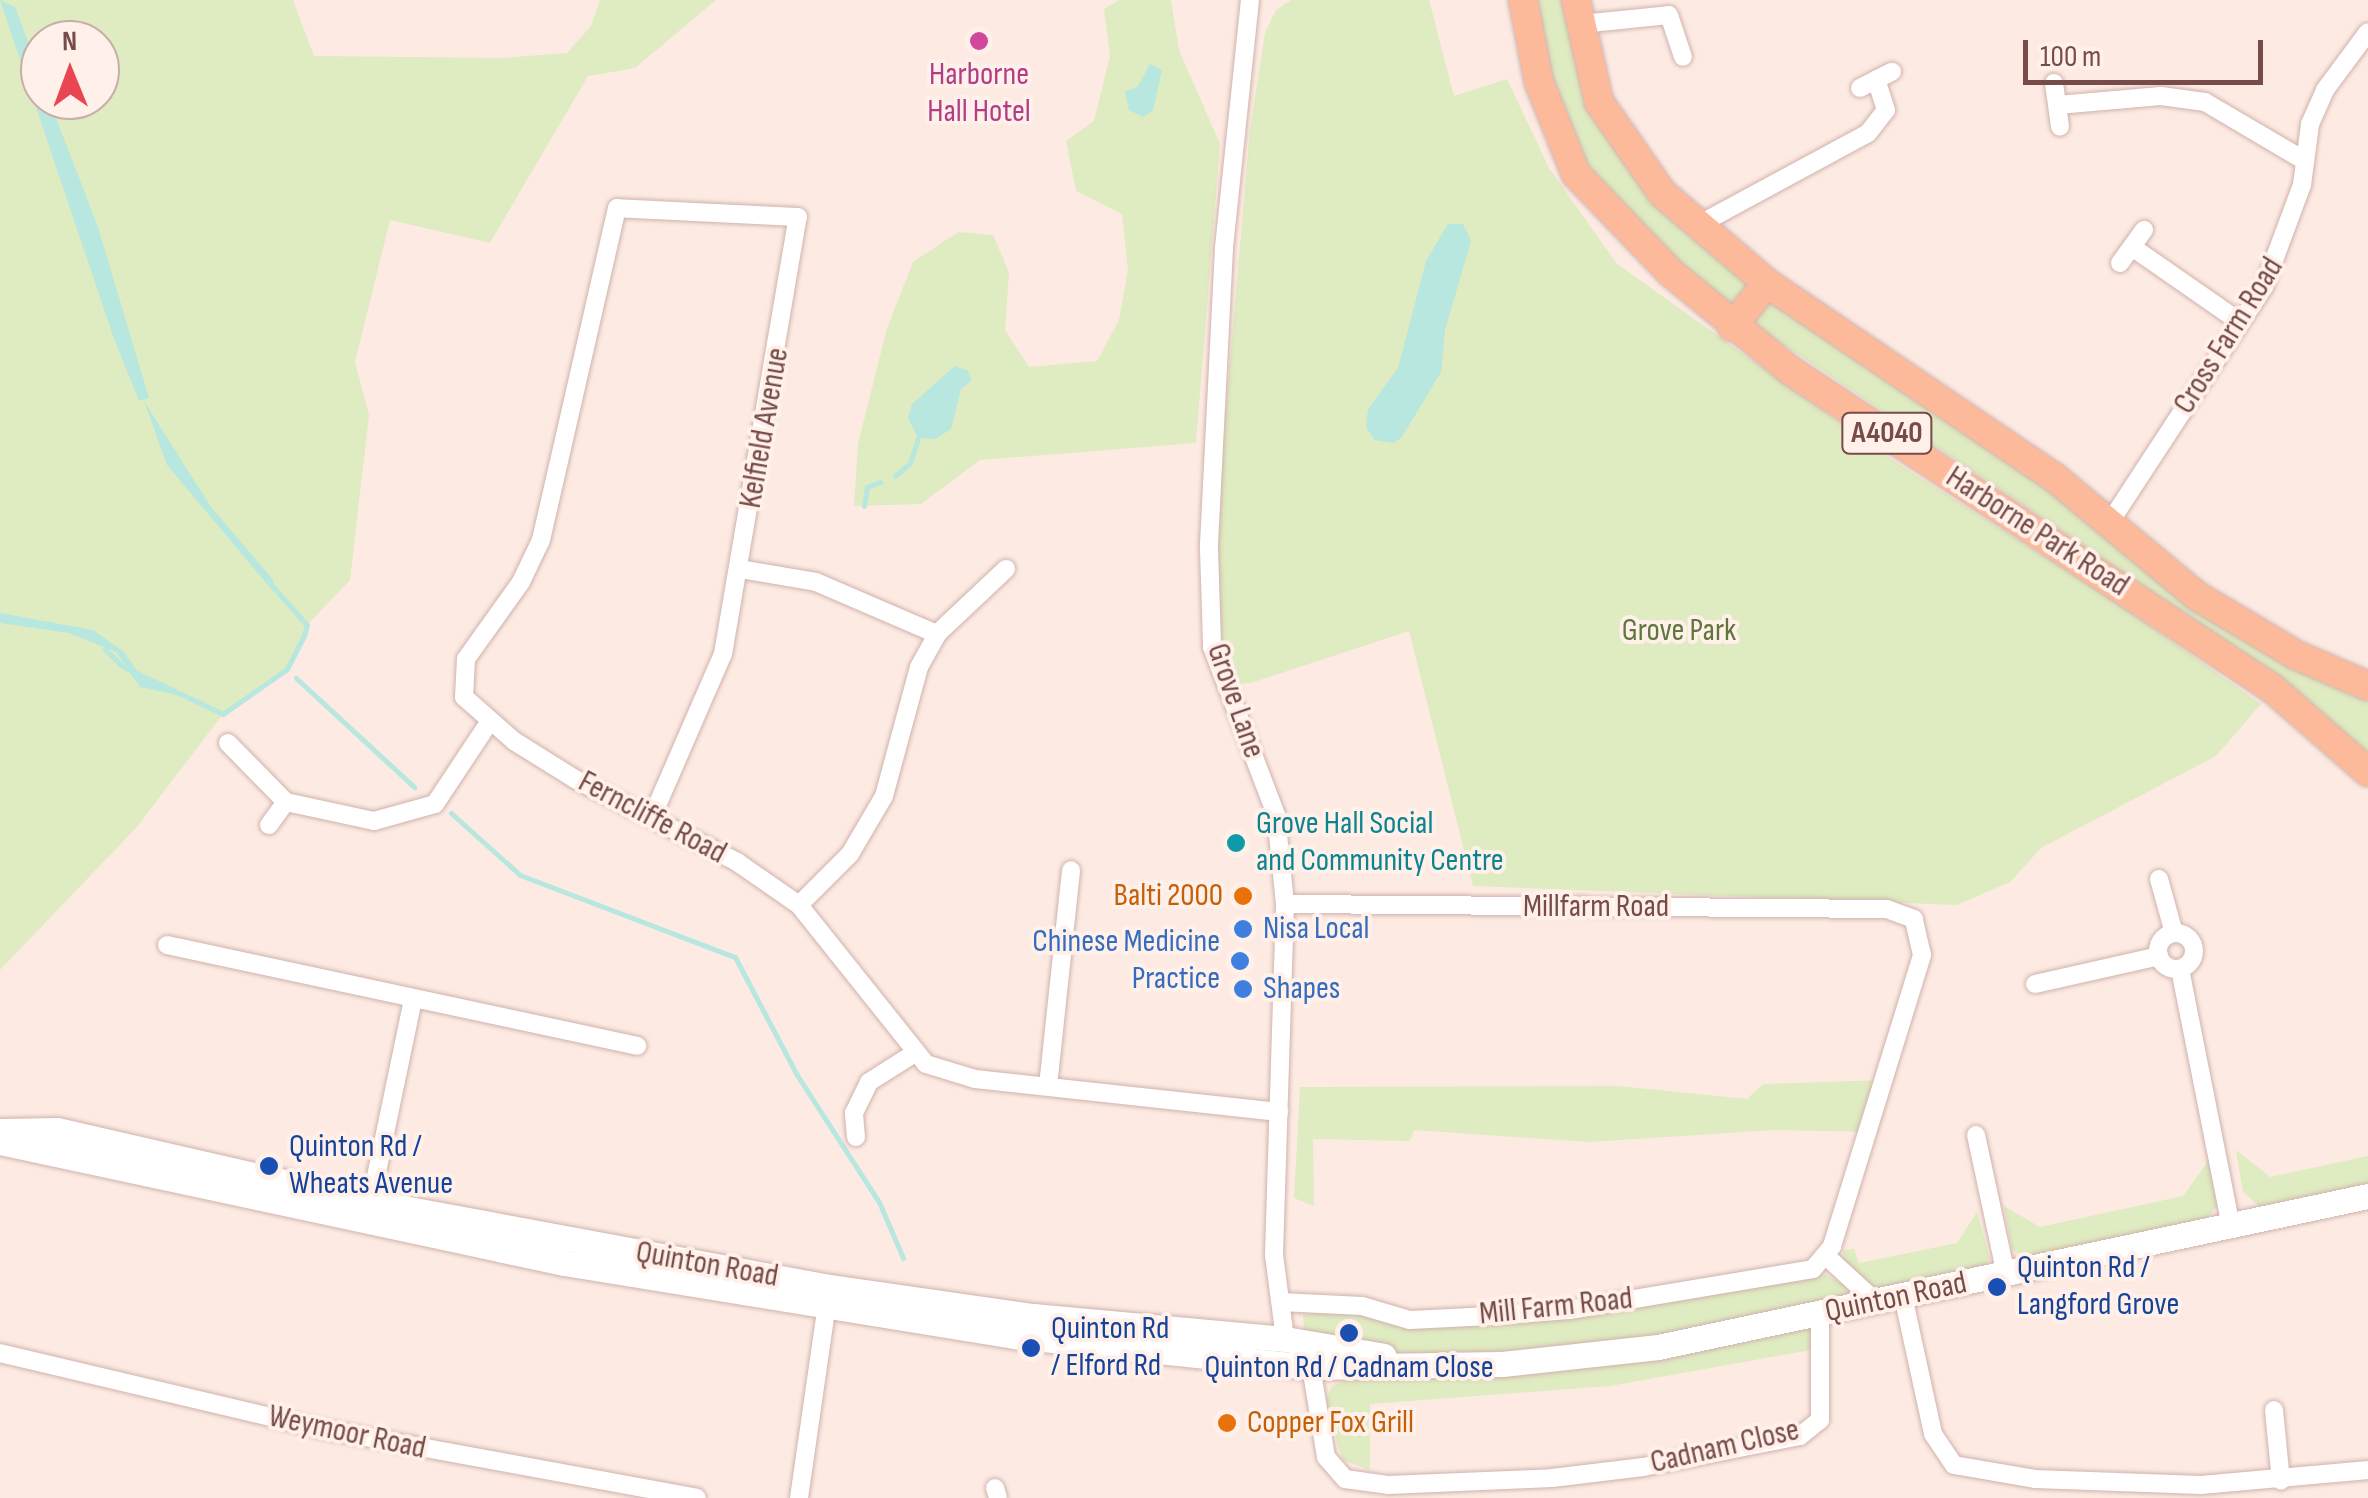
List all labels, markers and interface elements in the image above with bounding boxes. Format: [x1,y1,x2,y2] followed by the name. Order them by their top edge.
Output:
[20,20,120,120] north arrow
[2028,20,2268,82] scale bar
[62,25,77,58] text: N
[968,30,990,52] marker: Harborne Hall Hotel
[2040,39,2101,75] text: 100 m
[927,57,1031,132] place label: Harborne Hall Hotel
[2166,251,2292,421] street label: Cross Farm Road
[732,345,798,511] street label: Kelfield Avenue
[1840,408,1934,458] road number: A4040
[1938,459,2136,605] street label: Harborne Park Road
[1622,612,1736,650] park label: Grove Park
[1198,639,1272,763] street label: Grove Lane
[572,763,732,873] street label: Ferncliffe Road
[1256,806,1504,881] place label: Grove Hall Social and Community Centre
[1225,832,1247,854] marker: Grove Hall Social and Community Centre
[1114,877,1223,915] place label: Balti 2000
[1232,885,1254,907] marker: Balti 2000
[1523,888,1669,926] street label: Millfarm Road
[1263,910,1369,948] place label: Nisa Local
[1232,918,1254,940] marker: Nisa Local
[1032,924,1220,999] place label: Chinese Medicine Practice
[1229,950,1251,972] marker: Chinese Medicine Practice
[1263,970,1340,1008] place label: Shapes
[1232,978,1254,1000] marker: Shapes
[289,1129,453,1204] place label: Quinton Rd / Wheats Avenue
[258,1155,280,1177] marker: Quinton Rd / Wheats Avenue
[633,1234,781,1296] street label: Quinton Road
[2017,1250,2179,1325] place label: Quinton Rd / Langford Grove
[1822,1264,1970,1332] street label: Quinton Road
[1986,1276,2008,1298] marker: Quinton Rd / Langford Grove
[1477,1280,1635,1334] street label: Mill Farm Road
[1051,1311,1169,1386] place label: Quinton Rd / Elford Rd
[1338,1322,1360,1344] marker: Quinton Rd / Cadnam Close
[1020,1337,1042,1359] marker: Quinton Rd / Elford Rd
[1204,1349,1494,1387] place label: Quinton Rd / Cadnam Close
[265,1398,429,1468] street label: Weymoor Road
[1247,1404,1414,1442] place label: Copper Fox Grill
[1647,1411,1803,1483] street label: Cadnam Close
[1216,1412,1238,1434] marker: Copper Fox Grill

